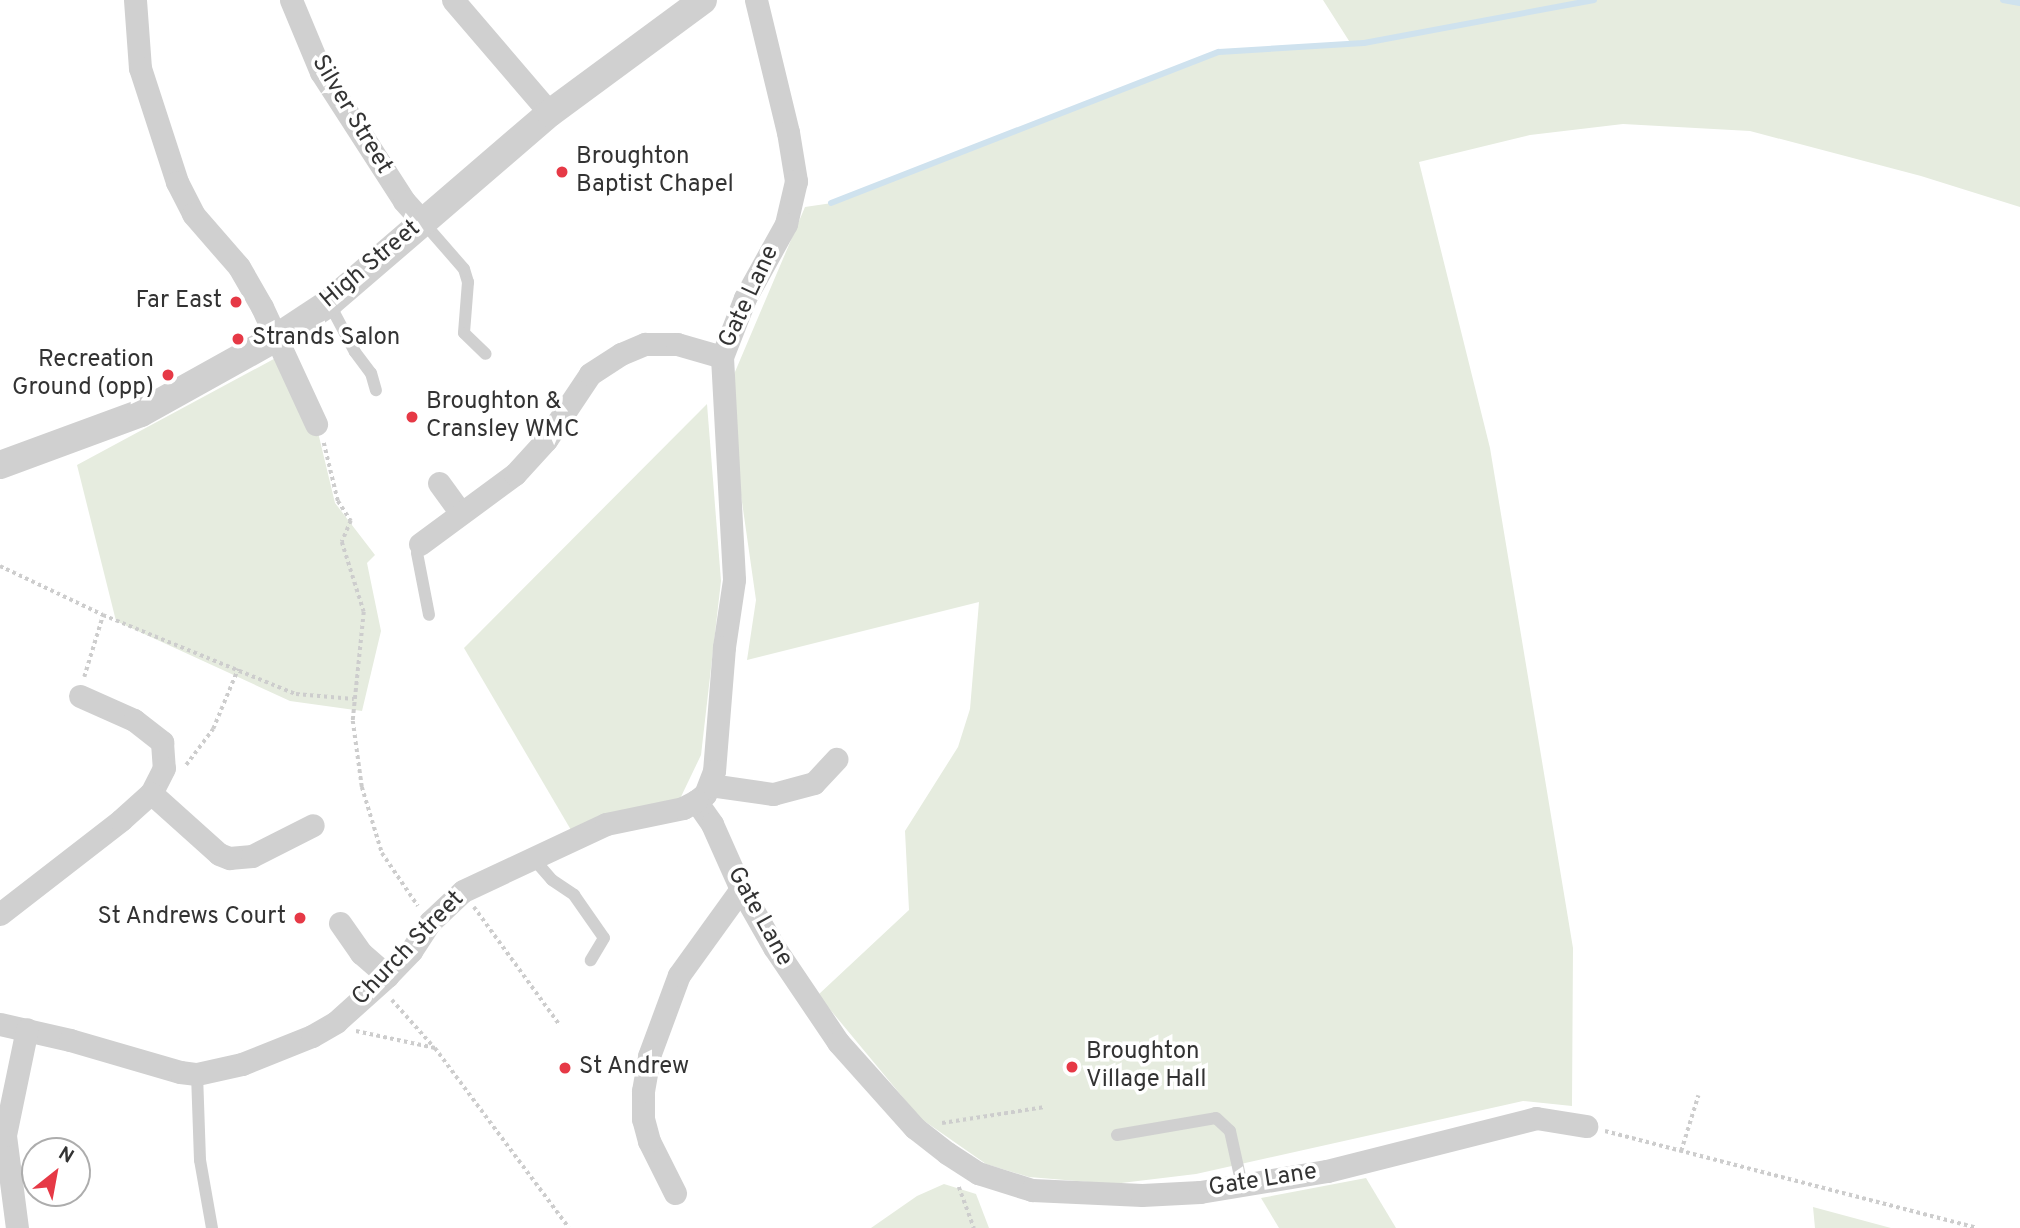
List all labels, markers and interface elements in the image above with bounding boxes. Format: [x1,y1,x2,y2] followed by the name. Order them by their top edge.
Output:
[304,51,398,179] street label: Silver Street
[576,144,734,200] place label: Broughton Baptist Chapel
[554,164,570,180] marker: Broughton Baptist Chapel
[315,215,427,315] street label: High Street
[714,241,786,353] street label: Gate Lane
[136,288,222,316] place label: Far East
[228,294,244,310] marker: Far East
[252,325,400,353] place label: Strands Salon
[230,331,246,347] marker: Strands Salon
[12,347,154,403] place label: Recreation Ground (opp)
[160,367,176,383] marker: Recreation Ground (opp)
[426,389,580,445] place label: Broughton & Cransley WMC
[404,409,420,425] marker: Broughton & Cransley WMC
[720,862,798,972] street label: Gate Lane
[347,886,471,1012] street label: Church Street
[97,904,286,932] place label: St Andrews Court
[292,910,308,926] marker: St Andrews Court
[1086,1039,1207,1095] place label: Broughton Village Hall
[579,1054,690,1082] place label: St Andrew
[1064,1059,1080,1075] marker: Broughton Village Hall
[557,1060,573,1076] marker: St Andrew
[21,1137,91,1207] north arrow
[54,1142,78,1170] text: N
[1207,1158,1319,1204] street label: Gate Lane

